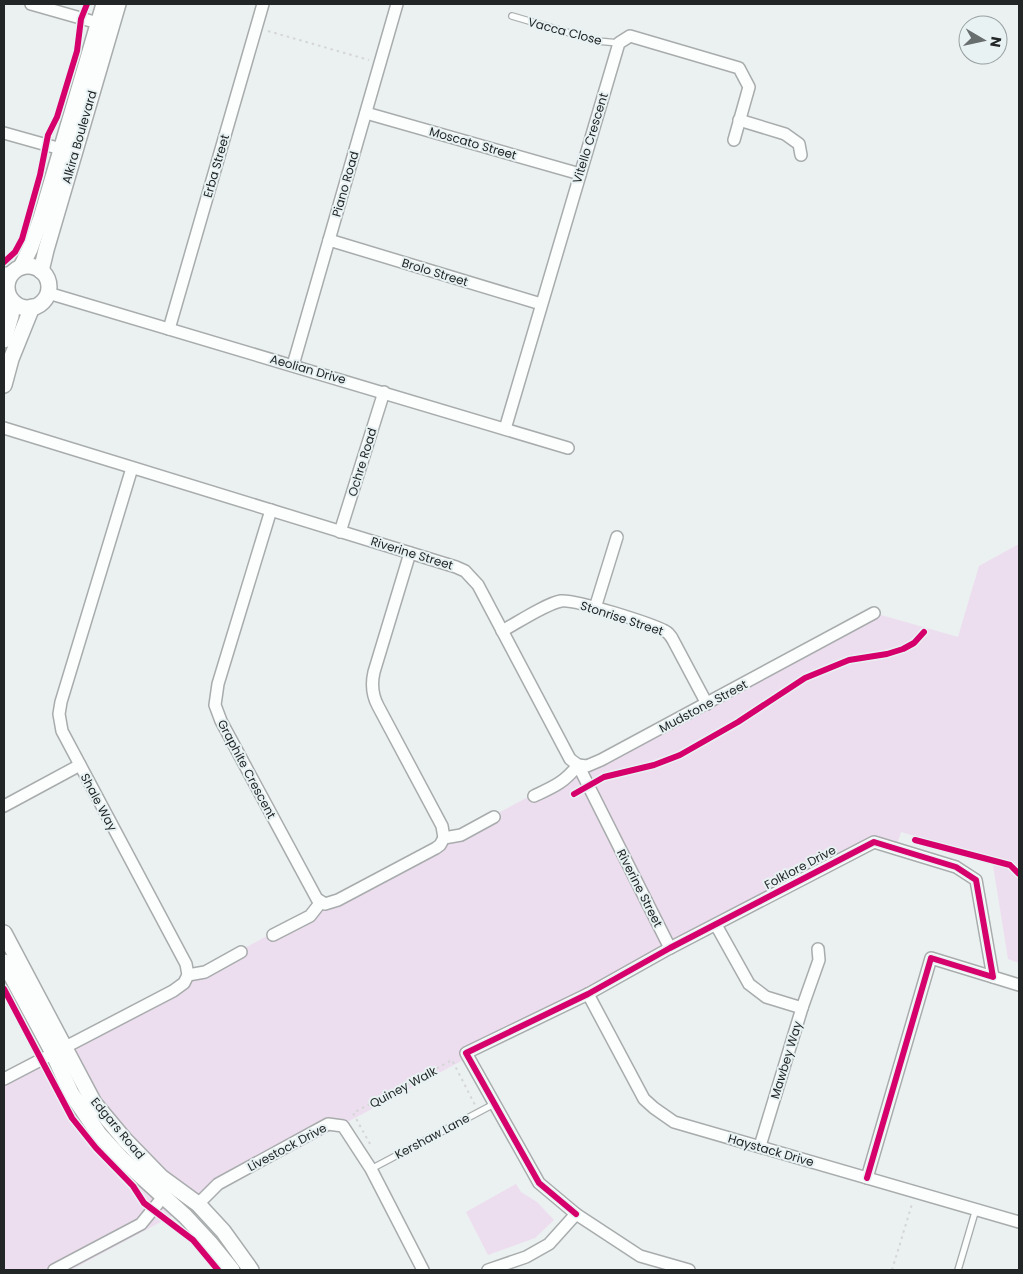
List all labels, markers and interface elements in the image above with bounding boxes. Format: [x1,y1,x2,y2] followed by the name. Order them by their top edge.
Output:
[526,13,604,49] street label: Vacca Close
[958,15,1008,65] north arrow
[985,35,1007,49] text: N
[58,88,100,186] street label: Alkira Boulevard
[568,91,612,185] street label: Vitello Crescent
[427,122,519,164] street label: Moscato Street
[199,132,233,200] street label: Erba Street
[327,149,363,219] street label: Piano Road
[400,254,470,290] street label: Brolo Street
[268,350,348,388] street label: Aeolian Drive
[344,426,380,498] street label: Ochre Road
[369,532,455,574] street label: Riverine Street
[578,597,666,639] street label: Stonrise Street
[656,676,750,736] street label: Mudstone Street
[214,716,280,822] street label: Graphite Crescent
[77,770,121,834] street label: Shale Way
[761,841,839,893] street label: Folklore Drive
[613,846,667,930] street label: Riverine Street
[766,1019,806,1101] street label: Mawbey Way
[366,1062,440,1112] street label: Quiney Walk
[87,1094,149,1162] street label: Edgars Road
[392,1109,472,1163] street label: Kershaw Lane
[244,1119,330,1175] street label: Livestock Drive
[726,1130,816,1170] street label: Haystack Drive

